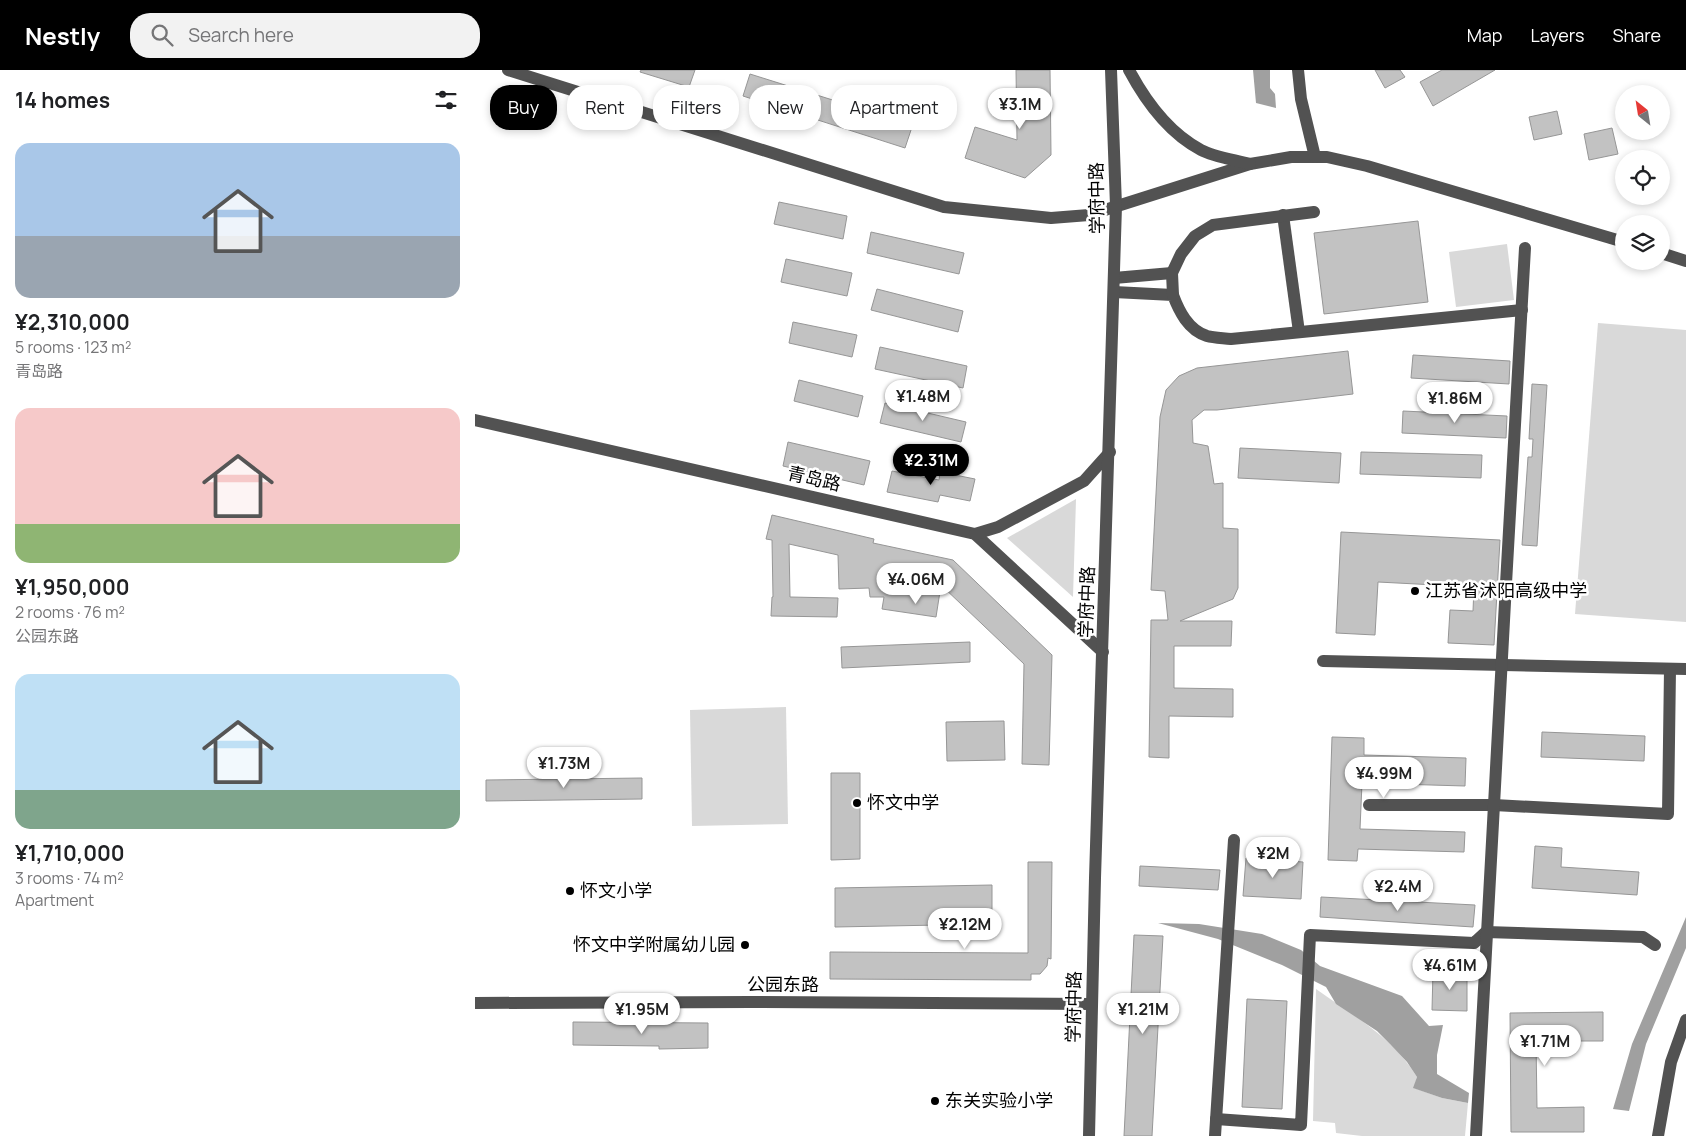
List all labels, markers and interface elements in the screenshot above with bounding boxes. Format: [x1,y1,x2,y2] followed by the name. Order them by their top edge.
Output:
[130,13,480,58] search box
[25,19,100,52] text: Nestly
[148,21,176,49] icon: search
[188,22,294,48] text: Search here
[1467,23,1502,47] text: Map
[1530,23,1584,47] text: Layers
[1612,23,1661,47] text: Share
[490,85,557,130] chip: Buy
[567,85,643,130] chip: Rent
[653,85,739,130] chip: Filters
[749,85,821,130] chip: New
[831,85,957,130] chip: Apartment
[1615,85,1670,140] north arrow
[1615,85,1670,270] map controls
[15,86,110,114] text: 14 homes
[432,86,460,114] icon: filters
[985,88,1055,130] pin: ¥3.1M
[999,93,1041,115] text: ¥3.1M
[1615,150,1670,205] button: locate
[1083,162,1109,234] street label: 学府中路
[193,176,283,266] icon: home
[1615,215,1670,270] button: layers
[15,308,130,336] text: ¥2,310,000
[15,336,131,358] text: 5 rooms · 123 m²
[15,360,63,382] text: 青岛路
[882,380,964,422] pin: ¥1.48M
[1414,382,1496,424] pin: ¥1.86M
[896,385,950,407] text: ¥1.48M
[1428,387,1482,409] text: ¥1.86M
[193,441,283,531] icon: home
[890,444,972,486] pin: ¥2.31M
[904,449,958,471] text: ¥2.31M
[785,460,843,496] street label: 青岛路
[875,562,957,605] pin: ¥4.06M
[1073,566,1099,638] street label: 学府中路
[887,568,945,590] text: ¥4.06M
[15,573,130,601] text: ¥1,950,000
[1425,578,1587,602] place label: 江苏省沭阳高级中学
[1409,585,1421,597] marker: 江苏省沭阳高级中学
[15,601,125,623] text: 2 rooms · 76 m²
[15,625,79,647] text: 公园东路
[193,707,283,797] icon: home
[523,746,605,789] pin: ¥1.73M
[538,752,590,774] text: ¥1.73M
[1343,756,1425,799] pin: ¥4.99M
[1356,762,1412,784] text: ¥4.99M
[867,790,939,814] place label: 怀文中学
[851,797,863,809] marker: 怀文中学
[1249,836,1297,879] pin: ¥2M
[15,839,125,867] text: ¥1,710,000
[1257,842,1290,864] text: ¥2M
[15,867,124,889] text: 3 rooms · 74 m²
[1363,870,1433,912] pin: ¥2.4M
[1374,875,1422,897] text: ¥2.4M
[580,878,652,902] place label: 怀文小学
[564,885,576,897] marker: 怀文小学
[15,889,94,911] text: Apartment
[924,908,1006,950] pin: ¥2.12M
[939,913,991,935] text: ¥2.12M
[573,932,735,956] place label: 怀文中学附属幼儿园
[739,939,751,951] marker: 怀文中学附属幼儿园
[1409,948,1491,991] pin: ¥4.61M
[1423,954,1477,976] text: ¥4.61M
[1060,971,1086,1043] street label: 学府中路
[747,972,819,996] street label: 公园东路
[601,992,683,1035] pin: ¥1.95M
[1102,992,1184,1035] pin: ¥1.21M
[615,998,669,1020] text: ¥1.95M
[1117,998,1169,1020] text: ¥1.21M
[1504,1024,1586,1067] pin: ¥1.71M
[1520,1030,1570,1052] text: ¥1.71M
[945,1088,1053,1112] place label: 东关实验小学
[929,1095,941,1107] marker: 东关实验小学

